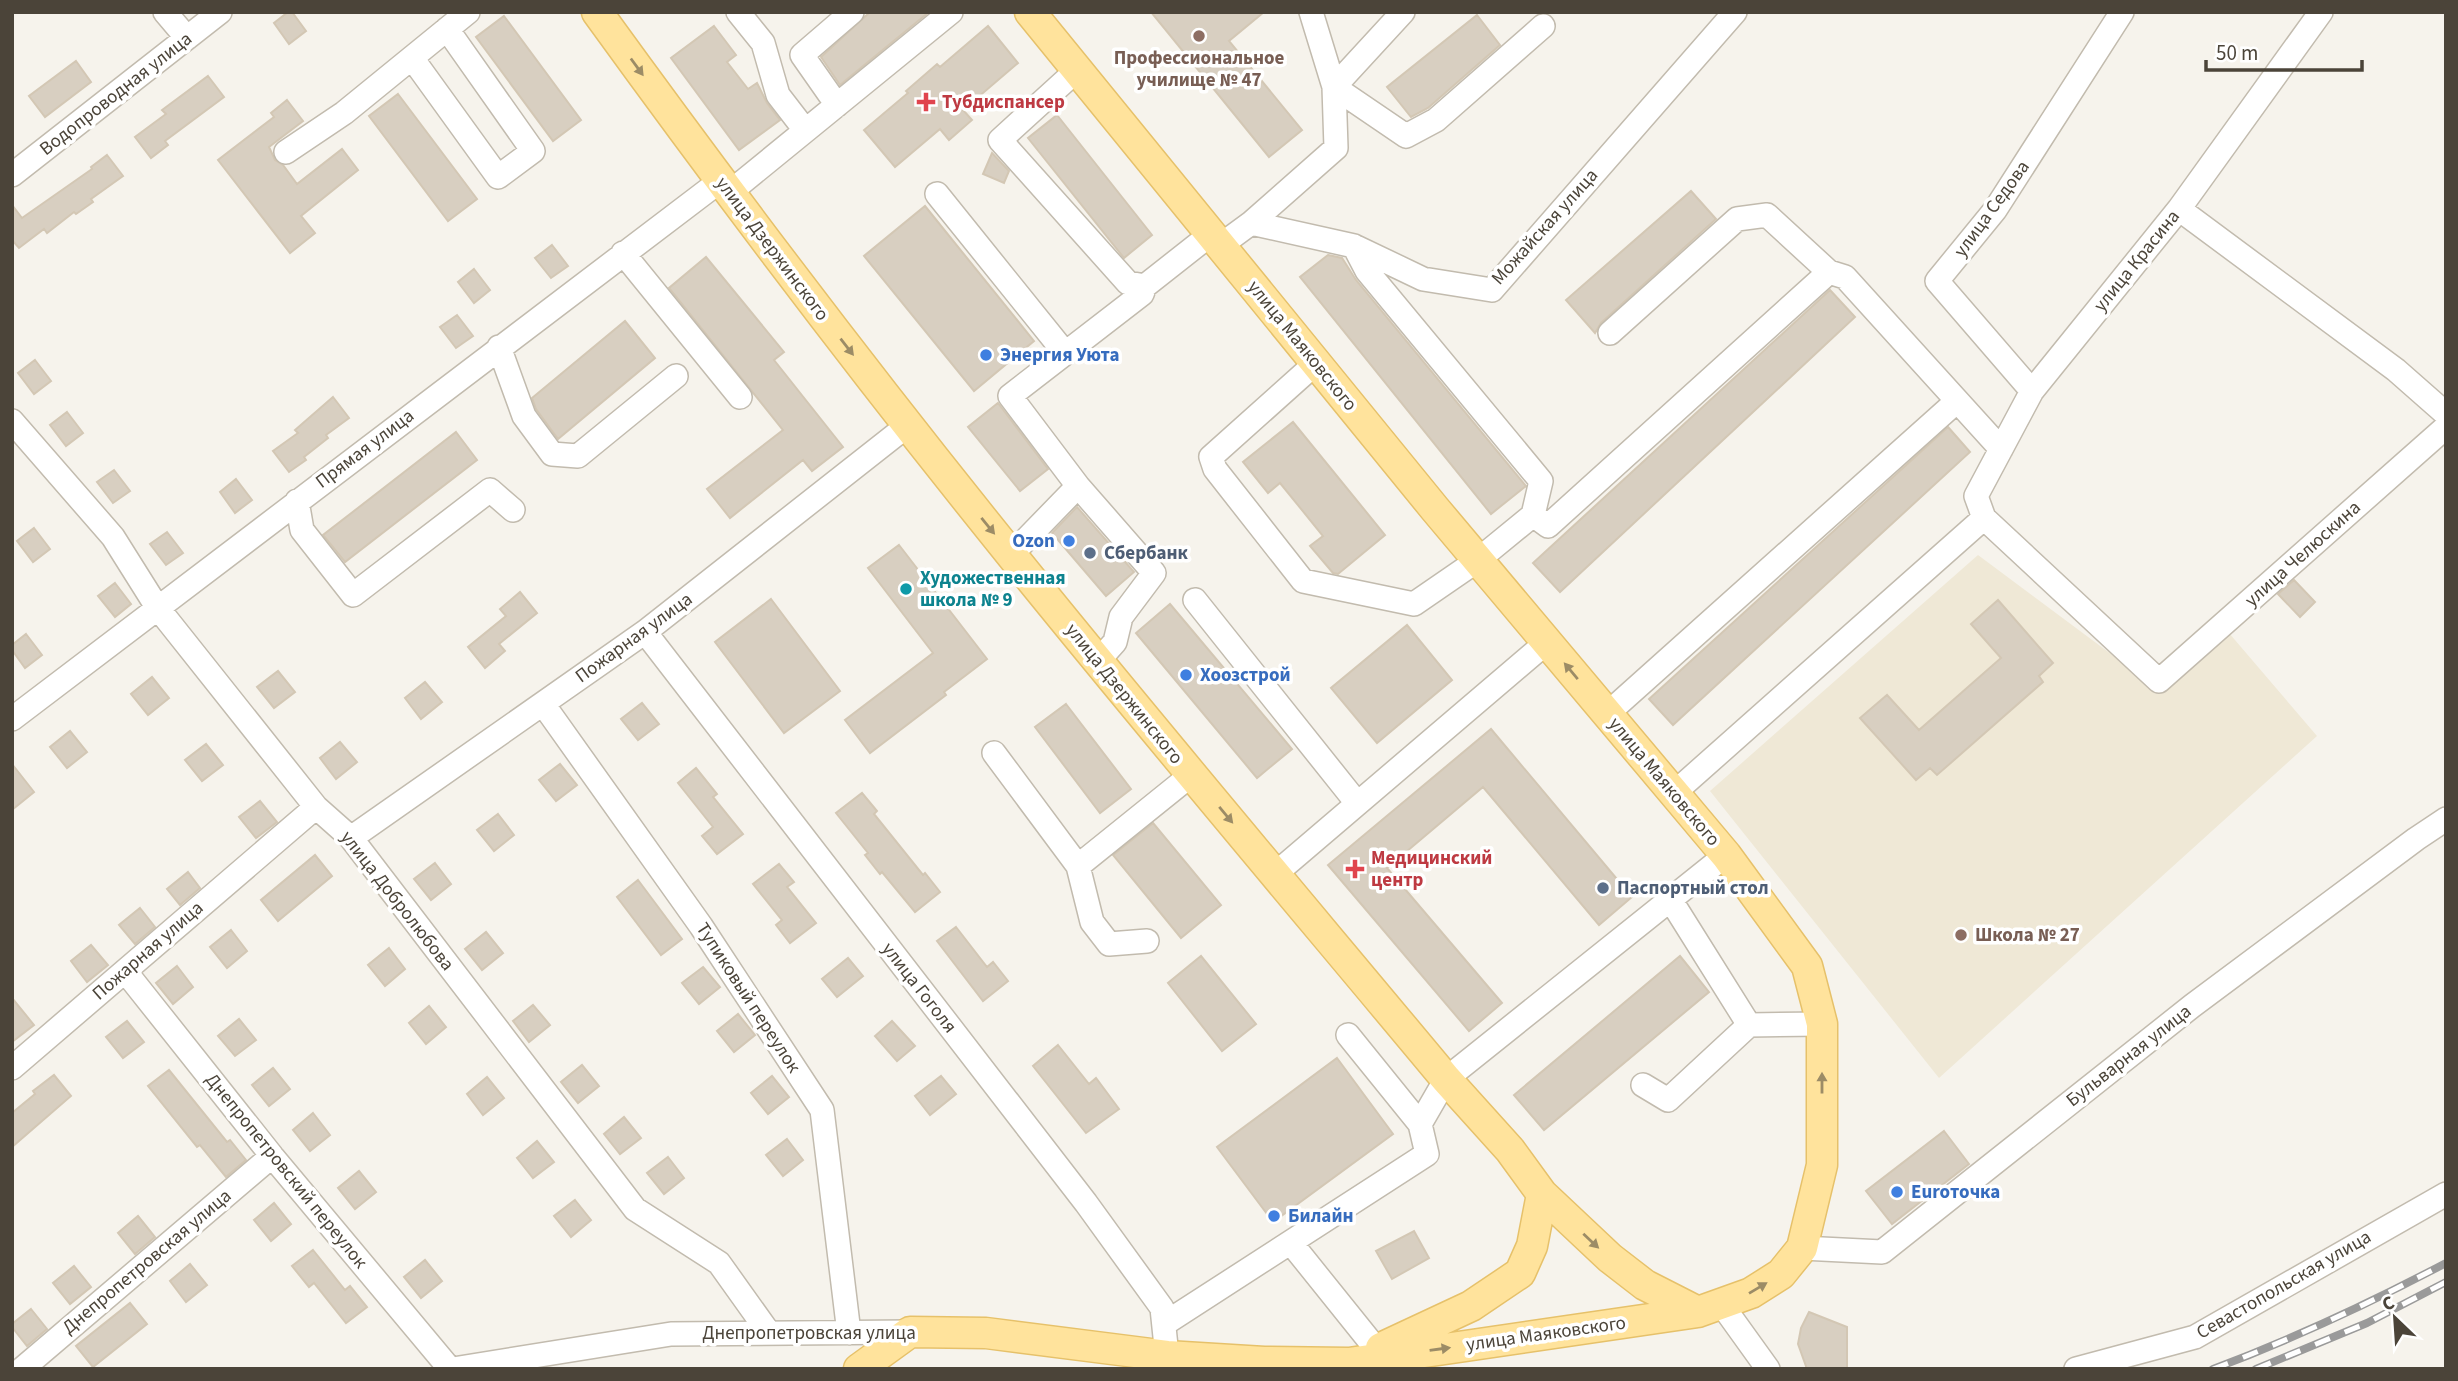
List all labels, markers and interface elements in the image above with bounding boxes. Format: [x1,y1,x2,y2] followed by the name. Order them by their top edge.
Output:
[34,26,198,162] street label: Водопроводная улица
[1191,28,1207,44] marker: Профессиональное училище № 47
[2206,28,2362,72] scale bar
[2216,38,2258,68] text: 50 m
[1114,45,1285,94] place label: Профессиональное училище № 47
[630,58,644,77] one-way arrow
[942,89,1065,116] place label: Тубдиспансер
[916,92,936,112] marker: Тубдиспансер
[1948,155,2036,263] street label: улица Седова
[1485,163,1605,291] street label: Можайская улица
[709,171,835,327] street label: улица Дзержинского
[2087,204,2187,318] street label: улица Красина
[1241,275,1363,417] street label: улица Маяковского
[840,338,854,356] one-way arrow
[1000,342,1119,369] place label: Энергия Уюта
[978,347,994,363] marker: Энергия Уюта
[310,403,420,495] street label: Прямая улица
[2239,495,2367,613] street label: улица Челюскина
[980,517,995,535] one-way arrow
[1012,528,1055,555] place label: Ozon
[1061,533,1077,549] marker: Ozon
[1104,540,1189,567] place label: Сбербанк
[1082,545,1098,561] marker: Сбербанк
[920,565,1066,614] place label: Художественная школа № 9
[898,581,914,597] marker: Художественная школа № 9
[570,586,698,690] street label: Пожарная улица
[1059,618,1189,770] street label: улица Дзержинского
[1200,662,1291,689] place label: Хоозстрой
[1564,662,1579,679] one-way arrow
[1178,667,1194,683] marker: Хоозстрой
[1602,712,1726,852] street label: улица Маяковского
[1218,806,1233,824] one-way arrow
[334,825,460,977] street label: улица Добролюбова
[1371,845,1492,894] place label: Медицинский центр
[1345,859,1365,879] marker: Медицинский центр
[1617,875,1769,902] place label: Паспортный стол
[1595,880,1611,896] marker: Паспортный стол
[87,895,209,1007] street label: Пожарная улица
[689,917,807,1079] street label: Тупиковый переулок
[1975,922,2080,949] place label: Школа № 27
[1953,927,1969,943] marker: Школа № 27
[875,937,963,1039] street label: улица Гоголя
[2061,998,2197,1114] street label: Бульварная улица
[199,1067,374,1275] street label: Днепропетровский переулок
[1816,1072,1828,1094] one-way arrow
[1911,1179,2000,1206] place label: Euroточка
[57,1183,237,1341] street label: Днепропетровская улица
[1889,1184,1905,1200] marker: Euroточка
[1288,1203,1354,1230] place label: Билайн
[1266,1208,1282,1224] marker: Билайн
[2192,1224,2376,1346] street label: Севастопольская улица
[1583,1232,1600,1249] one-way arrow
[1749,1282,1768,1294] one-way arrow
[2360,1283,2430,1353] north arrow
[2378,1289,2399,1319] text: С
[1464,1309,1628,1359] street label: улица Маяковского
[702,1320,916,1347] street label: Днепропетровская улица
[1429,1344,1451,1355] one-way arrow

